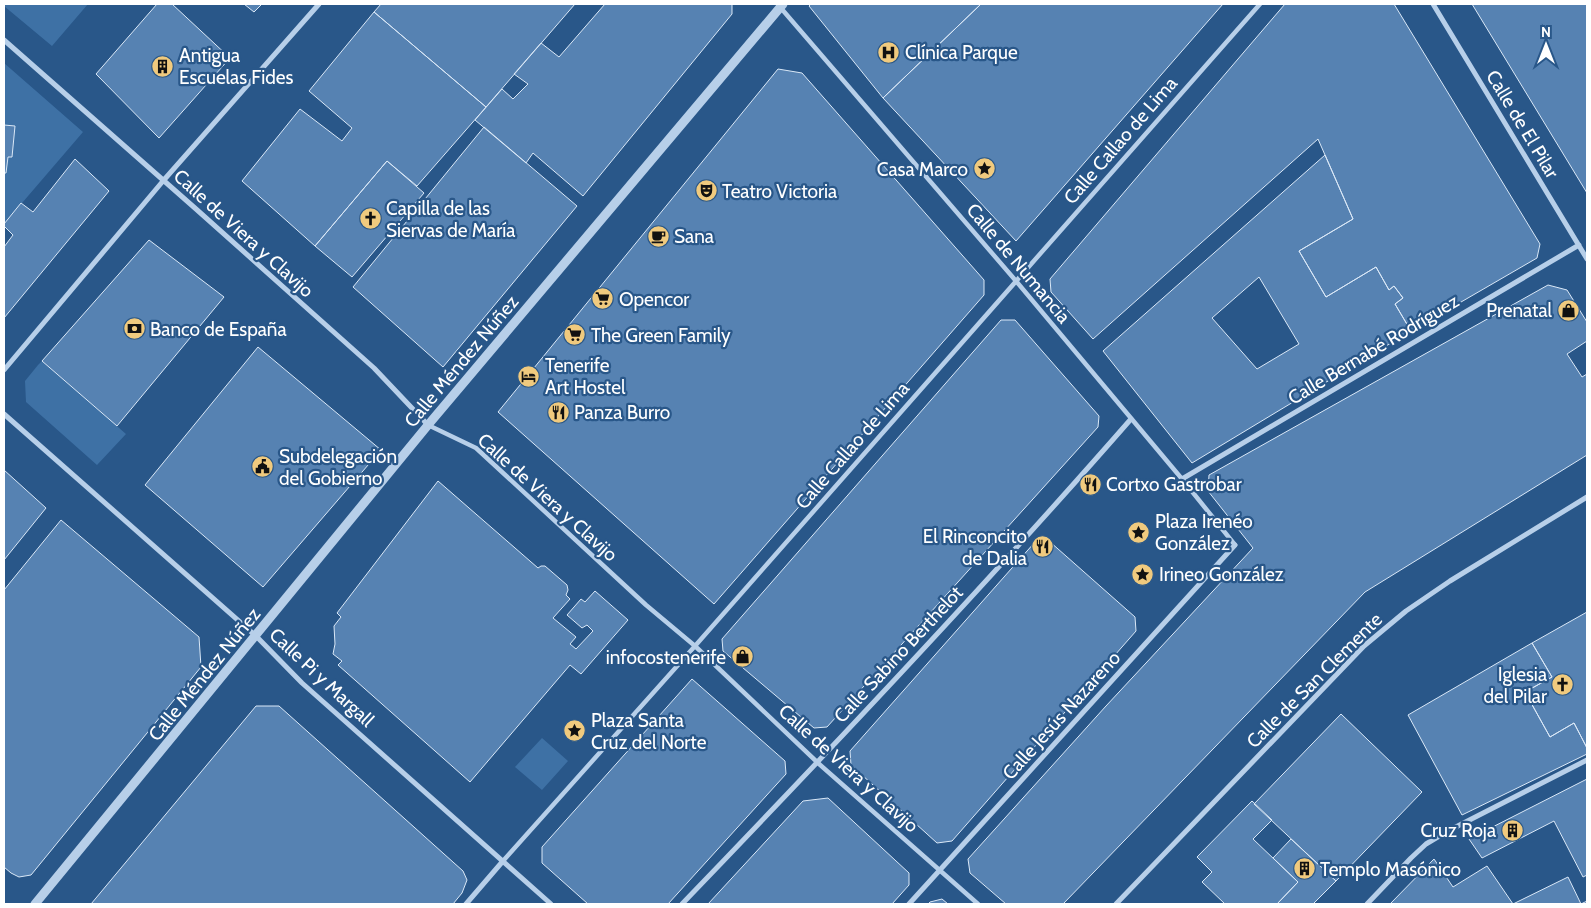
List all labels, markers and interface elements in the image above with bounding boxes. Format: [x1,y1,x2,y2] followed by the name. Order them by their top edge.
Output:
[1521,20,1571,70] north arrow
[1541,23,1551,41] text: N
[877,40,901,64] hospital icon: Clínica Parque
[905,41,1018,64] place label: Clínica Parque
[179,44,293,89] place label: Antigua Escuelas Fides
[151,54,175,78] building icon: Antigua Escuelas Fides
[1481,66,1564,182] street label: Calle de El Pilar
[1059,72,1182,209] street label: Calle Callao de Lima
[972,157,996,181] place icon: Casa Marco
[877,158,968,181] place label: Casa Marco
[169,164,318,302] street label: Calle de Viera y Clavijo
[694,179,718,203] theatre icon: Teatro Victoria
[722,180,837,203] place label: Teatro Victoria
[386,197,515,242] place label: Capilla de las Siervas de María
[962,199,1075,328] street label: Calle de Numancia
[358,207,382,231] church icon: Capilla de las Siervas de María
[646,224,670,248] cafe icon: Sana
[674,225,714,248] place label: Sana
[591,287,615,311] supermarket icon: Opencor
[619,288,689,311] place label: Opencor
[1284,289,1463,410] street label: Calle Bernabé Rodríguez
[399,291,523,432] street label: Calle Méndez Núñez
[1556,298,1580,322] shop icon: Prenatal
[1486,299,1553,322] place label: Prenatal
[122,317,146,341] bank icon: Banco de España
[150,318,287,341] place label: Banco de España
[563,323,587,347] supermarket icon: The Green Family
[591,324,731,347] place label: The Green Family
[545,354,626,399] place label: Tenerife Art Hostel
[517,364,541,388] hotel icon: Tenerife Art Hostel
[791,377,914,514] street label: Calle Callao de Lima
[546,400,570,424] restaurant icon: Panza Burro
[574,401,670,424] place label: Panza Burro
[473,428,622,566] street label: Calle de Viera y Clavijo
[279,445,397,490] place label: Subdelegación del Gobierno
[251,455,275,479] public building icon: Subdelegación del Gobierno
[1078,472,1102,496] restaurant icon: Cortxo Gastrobar
[1106,473,1242,496] place label: Cortxo Gastrobar
[1155,510,1253,555] place label: Plaza Irenéo González
[1127,520,1151,544] place icon: Plaza Irenéo González
[923,525,1027,570] place label: El Rinconcito de Dalia
[1031,535,1055,559] restaurant icon: El Rinconcito de Dalia
[1131,562,1155,586] place icon: Irineo González
[1159,563,1284,586] place label: Irineo González
[829,581,968,727] street label: Calle Sabino Berthelot
[143,603,265,746] street label: Calle Méndez Núñez
[1242,608,1387,753] street label: Calle de San Clemente
[265,623,379,732] street label: Calle Pi y Margall
[730,645,754,669] shop icon: infocostenerife
[606,646,726,669] place label: infocostenerife
[998,646,1125,784] street label: Calle Jesús Nazareno
[1484,663,1547,708] place label: Iglesia del Pilar
[1551,673,1575,697] church icon: Iglesia del Pilar
[774,699,923,837] street label: Calle de Viera y Clavijo
[591,709,707,754] place label: Plaza Santa Cruz del Norte
[563,719,587,743] place icon: Plaza Santa Cruz del Norte
[1500,818,1524,842] building icon: Cruz Roja
[1421,819,1496,842] place label: Cruz Roja
[1292,857,1316,881] building icon: Templo Masónico
[1320,858,1461,881] place label: Templo Masónico

